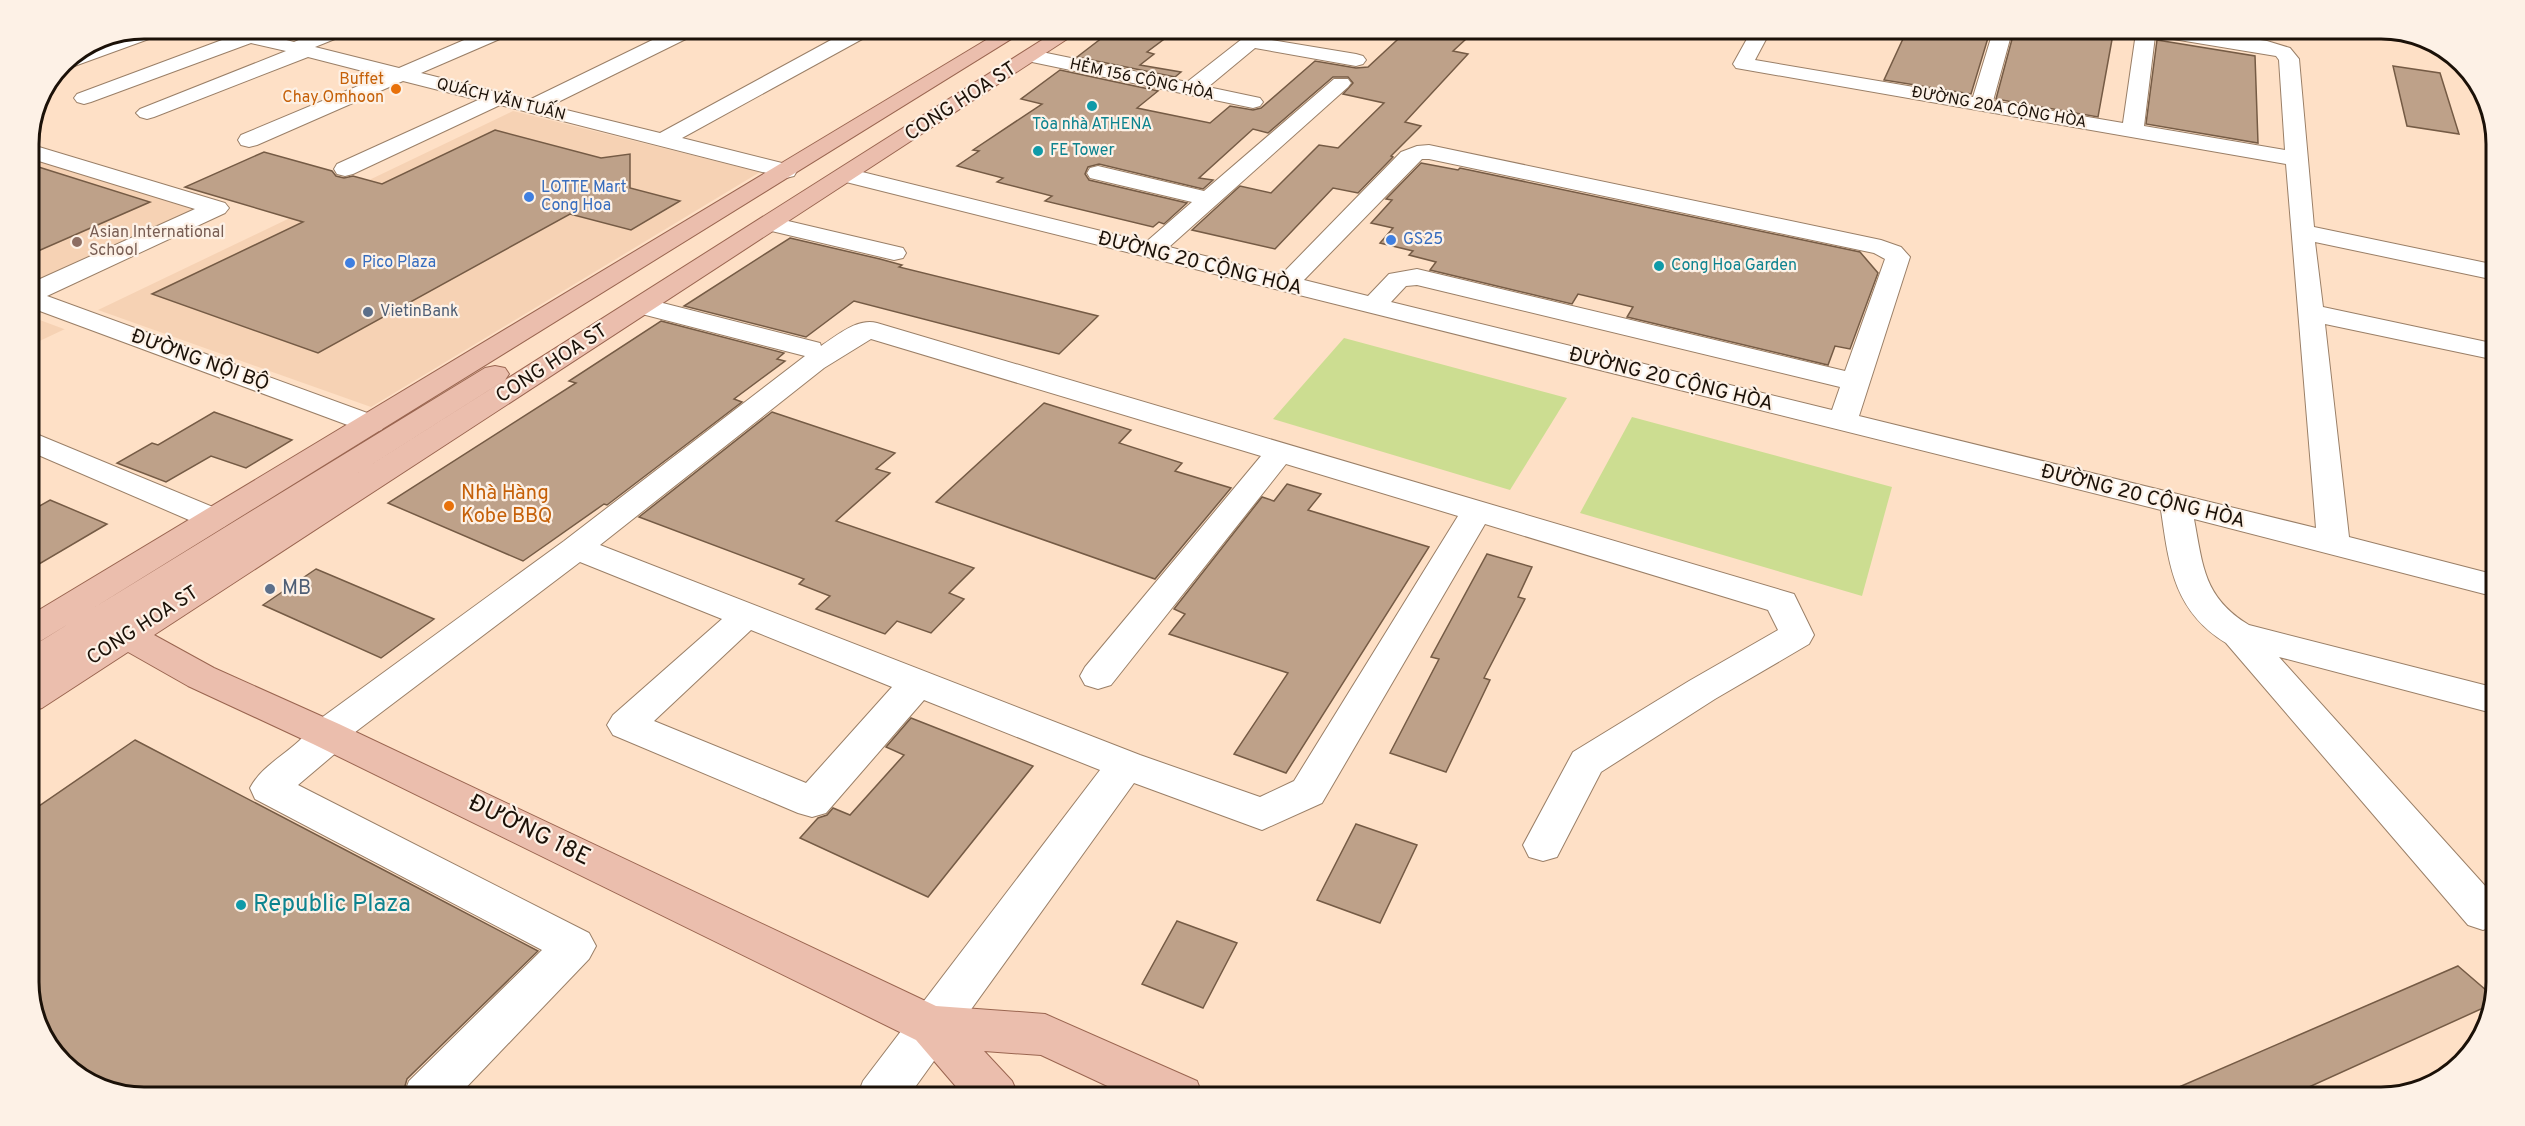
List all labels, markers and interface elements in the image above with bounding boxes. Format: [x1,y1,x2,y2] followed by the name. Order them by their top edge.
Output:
[1068,53,1217,105] street label: HẺM 156 CỘNG HÒA
[900,56,1022,148] street label: CONG HOA ST
[434,69,569,126] street label: QUÁCH VĂN TUẤN
[282,70,384,108] place label: Buffet Chay Omhoon
[1910,81,2089,133] street label: ĐƯỜNG 20A CỘNG HÒA
[389,82,403,96] marker: Buffet Chay Omhoon
[1085,99,1099,113] marker: Tòa nhà ATHENA
[1032,115,1152,135] place label: Tòa nhà ATHENA
[1050,141,1115,161] place label: FE Tower
[1031,144,1045,158] marker: FE Tower
[541,178,627,216] place label: LOTTE Mart Cong Hoa
[522,190,536,204] marker: LOTTE Mart Cong Hoa
[89,223,224,261] place label: Asian International School
[1095,224,1305,302] street label: ĐƯỜNG 20 CỘNG HÒA
[1403,230,1443,250] place label: GS25
[1384,233,1398,247] marker: GS25
[70,235,84,249] marker: Asian International School
[362,253,436,273] place label: Pico Plaza
[343,256,357,270] marker: Pico Plaza
[1671,256,1797,276] place label: Cong Hoa Garden
[1652,259,1666,273] marker: Cong Hoa Garden
[380,302,459,322] place label: VietinBank
[361,305,375,319] marker: VietinBank
[491,318,613,410] street label: CONG HOA ST
[127,322,273,398] street label: ĐƯỜNG NỘI BỘ
[1566,340,1776,418] street label: ĐƯỜNG 20 CỘNG HÒA
[2038,457,2248,535] street label: ĐƯỜNG 20 CỘNG HÒA
[461,481,552,530] place label: Nhà Hàng Kobe BBQ
[442,499,456,513] marker: Nhà Hàng Kobe BBQ
[282,576,311,602] place label: MB
[82,580,204,672] street label: CONG HOA ST
[263,582,277,596] marker: MB
[463,787,596,873] street label: ĐƯỜNG 18E
[253,890,411,920] place label: Republic Plaza
[234,898,248,912] marker: Republic Plaza

